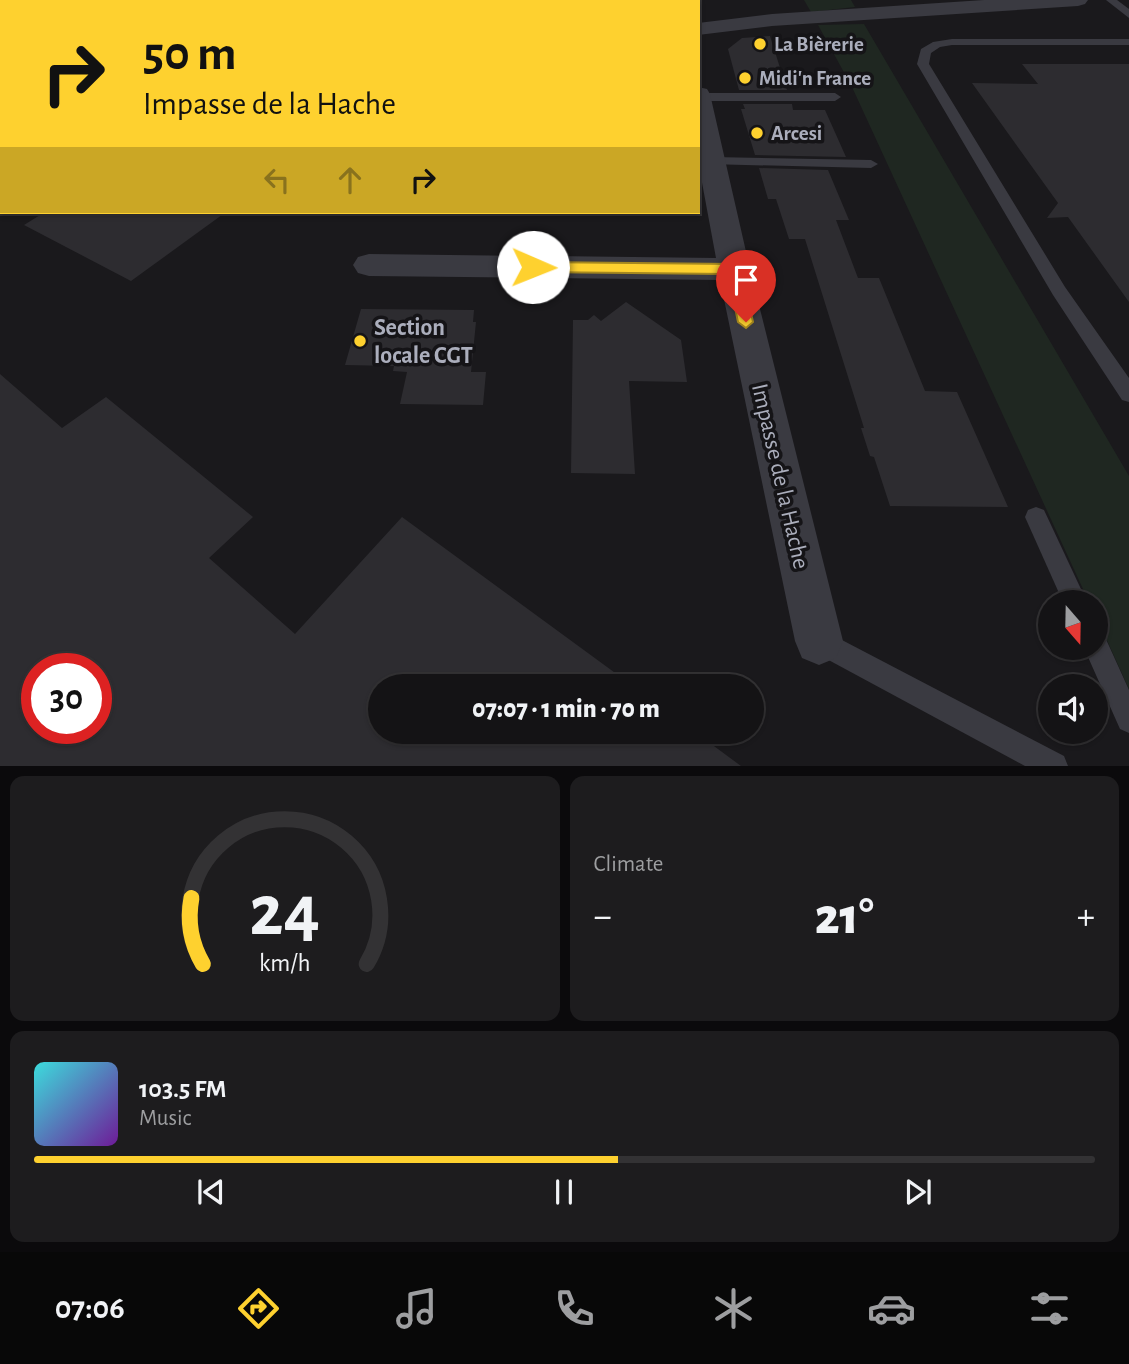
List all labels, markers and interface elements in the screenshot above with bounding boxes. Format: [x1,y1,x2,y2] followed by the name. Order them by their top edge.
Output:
[28,28,119,119] icon: right
[143,30,237,79] text: 50 m
[774,34,864,55] place label: La Bièrerie
[752,36,768,52] marker: La Bièrerie
[759,68,871,89] place label: Midi'n France
[737,70,753,86] marker: Midi'n France
[143,88,396,120] text: Impasse de la Hache
[771,123,822,144] place label: Arcesi
[749,125,765,141] marker: Arcesi
[258,161,296,199] icon: left
[331,161,369,199] icon: ahead
[404,161,442,199] icon: right
[496,230,570,304] position arrow
[716,250,776,322] pin
[727,261,765,299] icon: arrive
[374,316,473,368] place label: Section locale CGT
[352,333,368,349] marker: Section locale CGT
[747,381,813,571] street label: Impasse de la Hache
[1038,590,1108,660] north arrow
[1038,590,1108,744] map controls
[21,653,112,744] speed limit sign: 30
[1038,674,1108,744] button: sound
[472,696,660,722] text: 07:07 · 1 min · 70 m
[594,853,663,876] text: Climate
[249,877,320,950] text: 24
[815,891,874,943] text: 21°
[594,898,612,936] text: −
[1077,898,1095,936] text: +
[259,951,311,976] text: km/h
[139,1076,227,1102] text: 103.5 FM
[139,1107,191,1130] text: Music
[192,1173,230,1211] icon: previous
[545,1173,583,1211] icon: pause
[899,1173,937,1211] icon: next
[234,1284,283,1333] icon: directions
[392,1284,441,1333] icon: music
[550,1284,599,1333] icon: phone
[709,1284,758,1333] icon: climate
[867,1284,916,1333] icon: car
[1025,1284,1074,1333] icon: filters
[55,1292,125,1324] text: 07:06

